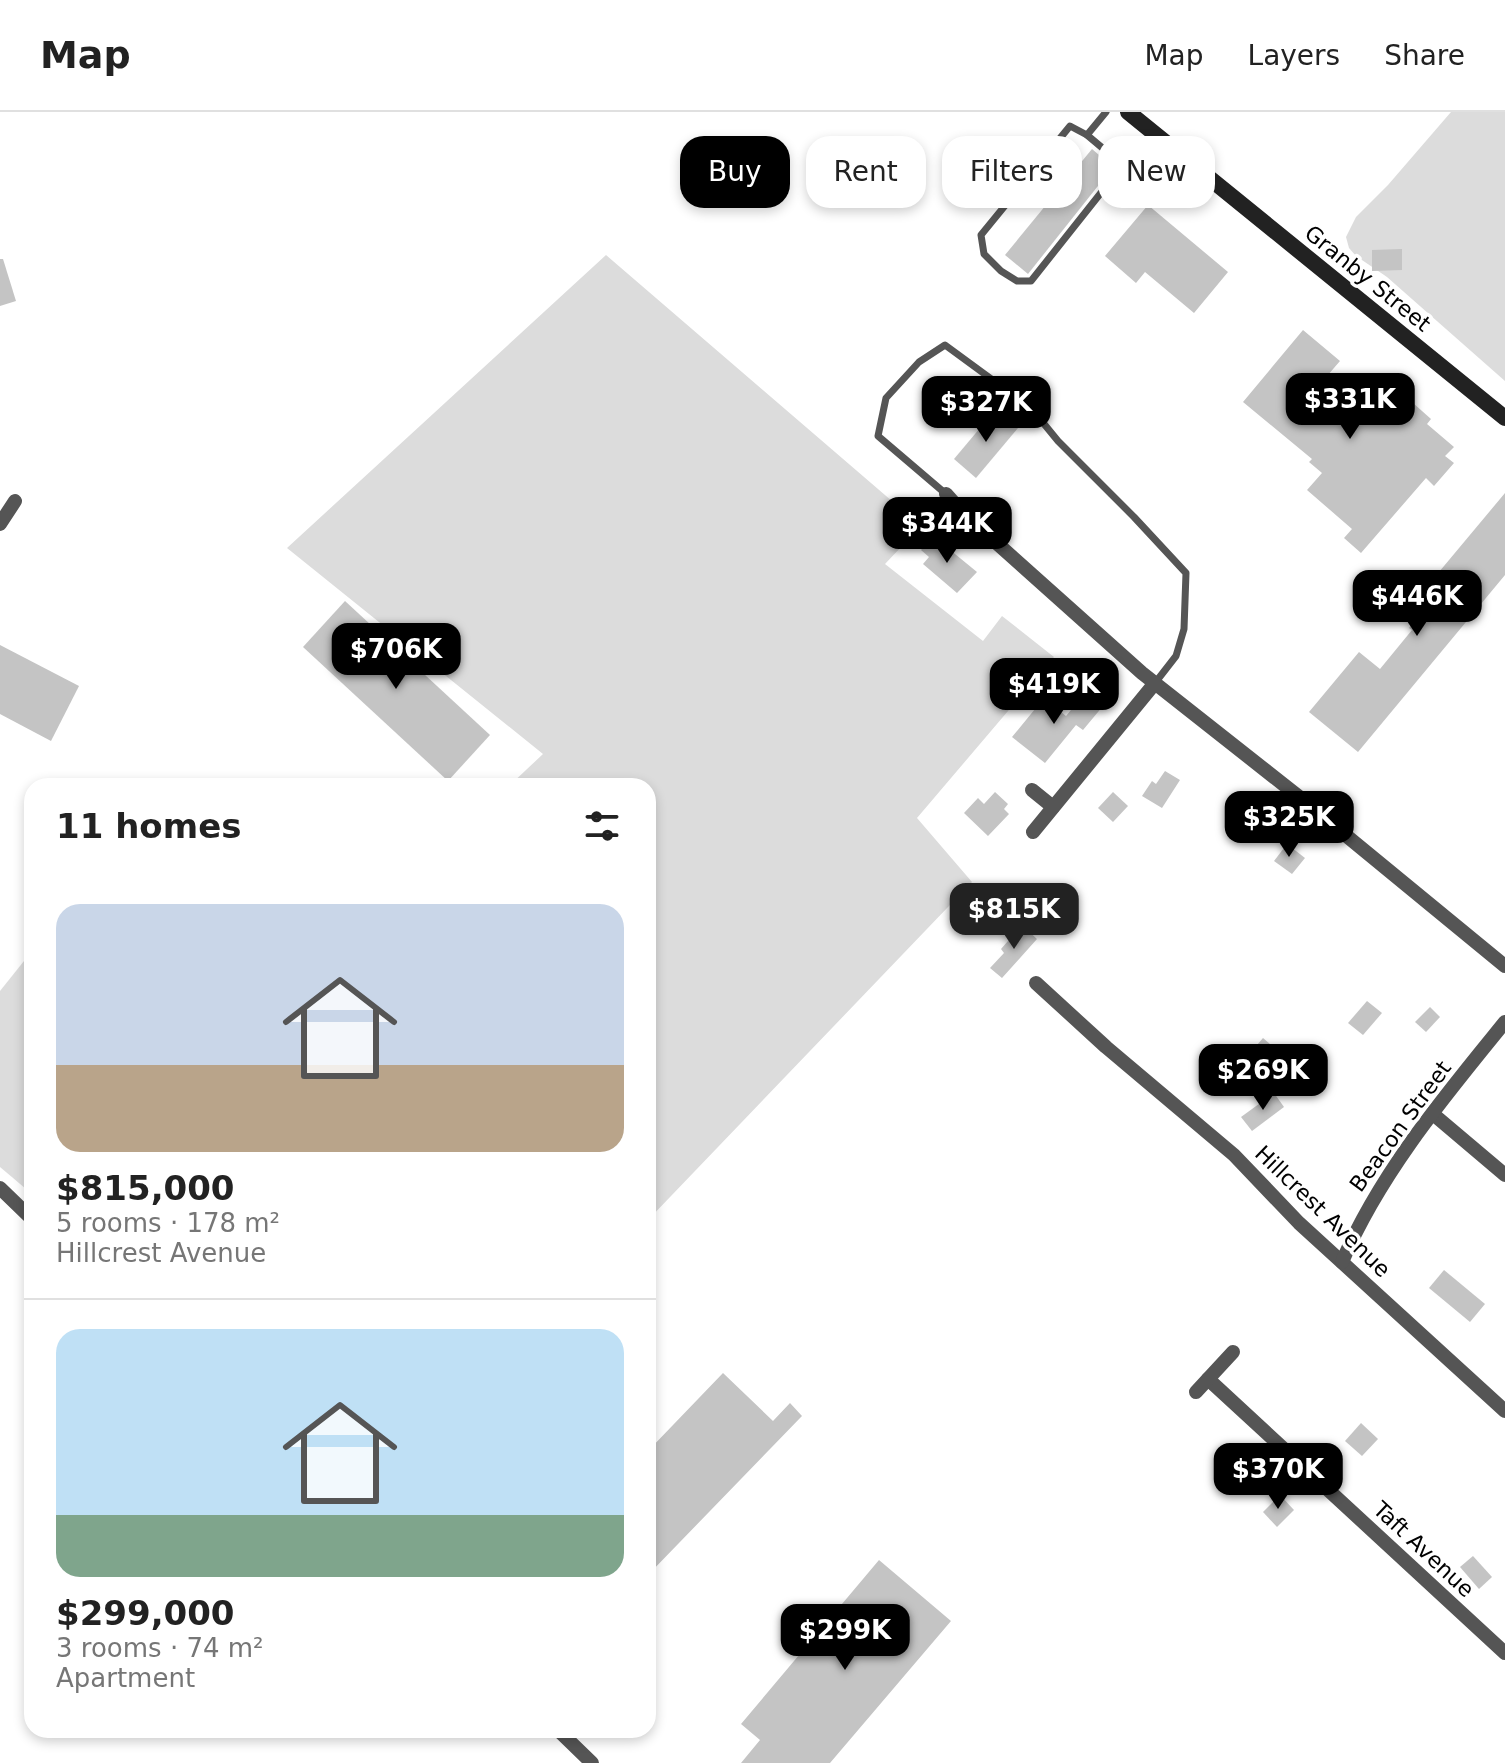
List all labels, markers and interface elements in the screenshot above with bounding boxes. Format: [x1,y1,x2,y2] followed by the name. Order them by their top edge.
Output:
[40,33,131,77] text: Map
[1144,39,1204,72] text: Map
[1248,39,1340,72] text: Layers
[1384,39,1465,72] text: Share
[680,136,790,208] chip: Buy
[806,136,926,208] chip: Rent
[942,136,1082,208] chip: Filters
[1098,136,1215,208] chip: New
[1300,220,1436,337] street label: Granby Street
[1294,373,1406,441] pin: $331K
[930,376,1042,444] pin: $327K
[1304,384,1396,414] text: $331K
[940,387,1032,417] text: $327K
[891,497,1003,565] pin: $344K
[901,508,993,538] text: $344K
[1361,570,1473,638] pin: $446K
[1371,581,1463,611] text: $446K
[340,623,452,691] pin: $706K
[350,634,442,664] text: $706K
[998,658,1110,726] pin: $419K
[1008,669,1100,699] text: $419K
[1233,791,1345,859] pin: $325K
[1243,802,1335,832] text: $325K
[580,804,624,848] icon: filters
[56,806,241,846] text: 11 homes
[958,883,1070,951] pin: $815K
[968,894,1060,924] text: $815K
[268,956,412,1100] icon: home
[1207,1044,1319,1112] pin: $269K
[1217,1055,1309,1085] text: $269K
[1345,1056,1456,1197] street label: Beacon Street
[1250,1141,1395,1282] street label: Hillcrest Avenue
[56,1168,235,1208] text: $815,000
[56,1208,280,1238] text: 5 rooms · 178 m²
[56,1238,266,1268] text: Hillcrest Avenue
[268,1381,412,1525] icon: home
[1222,1443,1334,1511] pin: $370K
[1232,1454,1324,1484] text: $370K
[1368,1496,1479,1602] street label: Taft Avenue
[56,1593,235,1633] text: $299,000
[789,1604,901,1672] pin: $299K
[799,1615,891,1645] text: $299K
[56,1633,264,1663] text: 3 rooms · 74 m²
[56,1663,195,1693] text: Apartment

